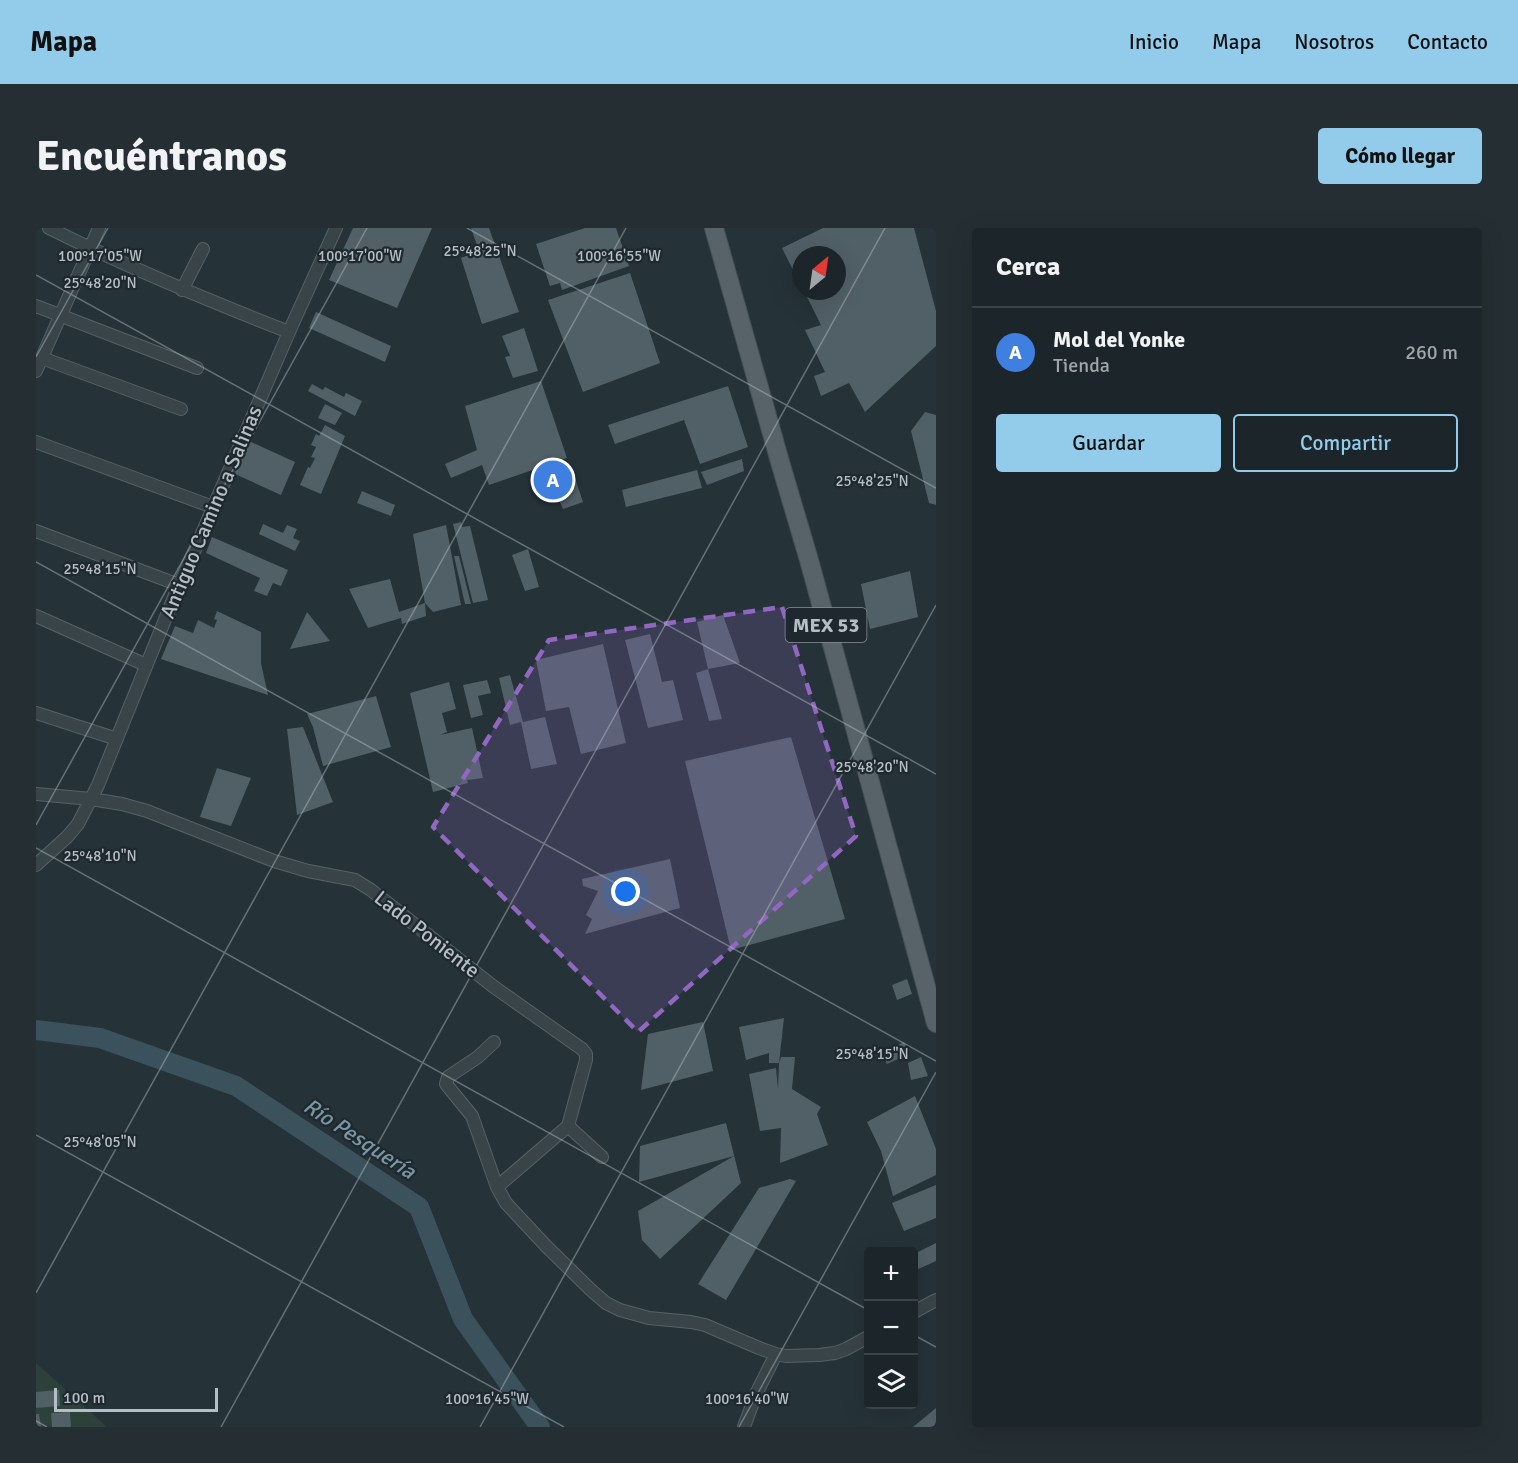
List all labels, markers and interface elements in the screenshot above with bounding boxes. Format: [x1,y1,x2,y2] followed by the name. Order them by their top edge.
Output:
[30,25,97,59] text: Mapa
[1129,29,1179,55] text: Inicio
[1212,29,1261,55] text: Mapa
[1294,29,1374,55] text: Nosotros
[1407,29,1488,55] text: Contacto
[1318,128,1482,184] button: Cómo llegar
[36,131,287,182] text: Encuéntranos
[443,242,517,260] text: 25°48'25"N
[792,246,846,300] north arrow
[58,247,142,265] text: 100°17'05"W
[318,247,402,265] text: 100°17'00"W
[577,247,661,265] text: 100°16'55"W
[996,251,1060,283] text: Cerca
[63,274,137,292] text: 25°48'20"N
[1053,326,1185,353] text: Mol del Yonke
[1009,340,1022,365] text: A
[1405,340,1458,365] text: 260 m
[1053,353,1110,378] text: Tienda
[154,402,268,622] street label: Antiguo Camino a Salinas
[996,414,1221,472] button: Guardar
[1233,414,1458,472] button: Compartir
[534,458,572,502] pin: A
[835,472,909,490] text: 25°48'25"N
[63,560,137,578] text: 25°48'15"N
[786,608,866,642] road number: MEX 53
[835,758,909,776] text: 25°48'20"N
[63,847,137,865] text: 25°48'10"N
[611,877,640,906] your location
[369,885,485,983] street label: Lado Poniente
[835,1045,909,1063] text: 25°48'15"N
[299,1092,422,1185] water label: Río Pesquería
[63,1133,137,1151] text: 25°48'05"N
[864,1247,918,1409] map controls
[864,1247,918,1301] button: +
[864,1301,918,1355] button: −
[864,1355,918,1409] button: layers
[54,1385,218,1412] scale bar
[63,1388,105,1408] text: 100 m
[445,1390,529,1408] text: 100°16'45"W
[705,1390,789,1408] text: 100°16'40"W

